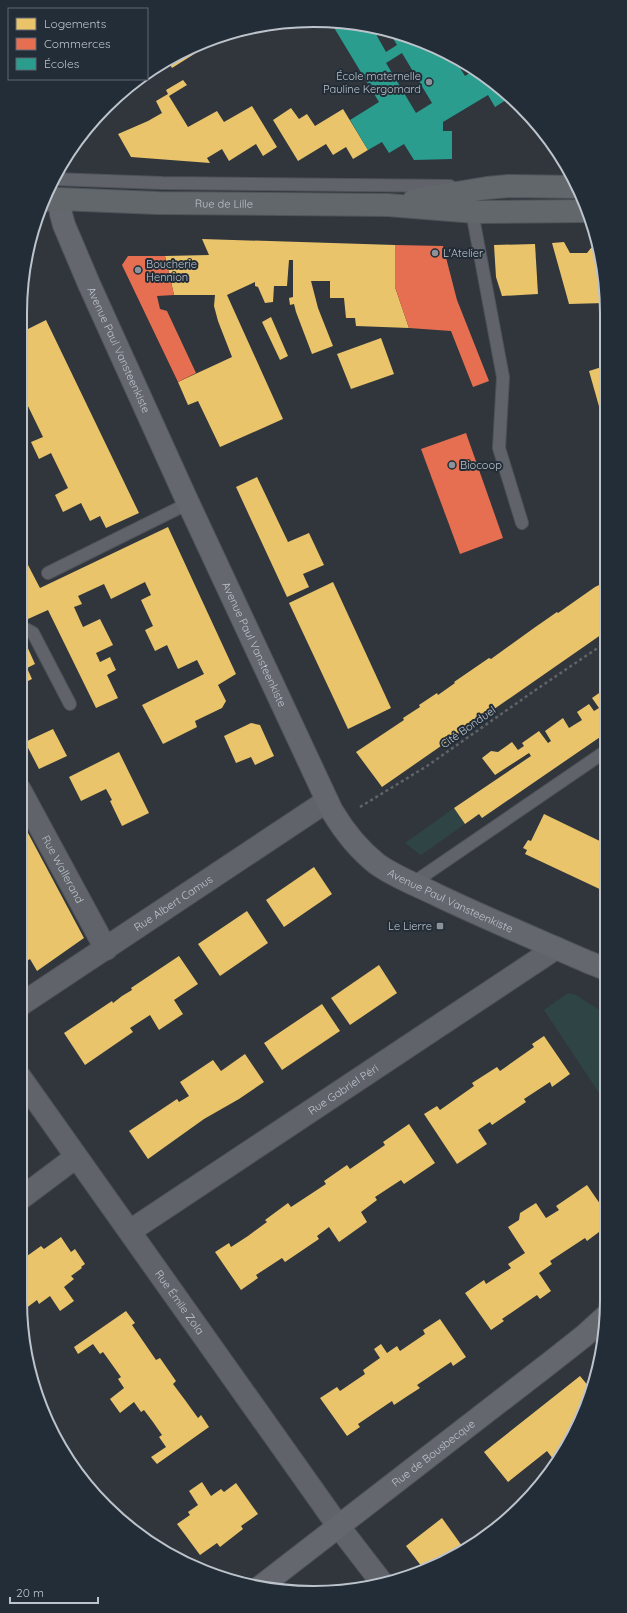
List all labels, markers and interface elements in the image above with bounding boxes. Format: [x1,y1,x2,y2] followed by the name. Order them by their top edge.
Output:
[8,8,148,80] legend
[44,16,107,31] text: Logements
[44,36,111,51] text: Commerces
[44,56,80,71] text: Écoles
[323,69,421,96] place label: École maternelle Pauline Kergomard
[424,77,434,87] marker: École maternelle Pauline Kergomard
[195,196,253,211] street label: Rue de Lille
[443,246,484,260] place label: L'Atelier
[430,248,440,258] marker: L'Atelier
[146,257,197,284] place label: Boucherie Hennion
[133,265,143,275] marker: Boucherie Hennion
[84,285,153,415] street label: Avenue Paul Vansteenkiste
[460,458,502,472] place label: Biocoop
[447,460,457,470] marker: Biocoop
[219,579,289,709] street label: Avenue Paul Vansteenkiste
[438,703,498,751] street label: Cité Bonduel
[39,833,87,905] street label: Rue Wallerand
[385,865,515,936] street label: Avenue Paul Vansteenkiste
[131,872,215,934] street label: Rue Albert Camus
[388,919,432,933] place label: Le Lierre
[435,921,445,931] marker: Le Lierre
[305,1061,381,1118] street label: Rue Gabriel Péri
[152,1267,207,1337] street label: Rue Émile Zola
[389,1416,478,1490] street label: Rue de Bousbecque
[10,1579,98,1605] scale bar
[16,1585,44,1600] text: 20 m

